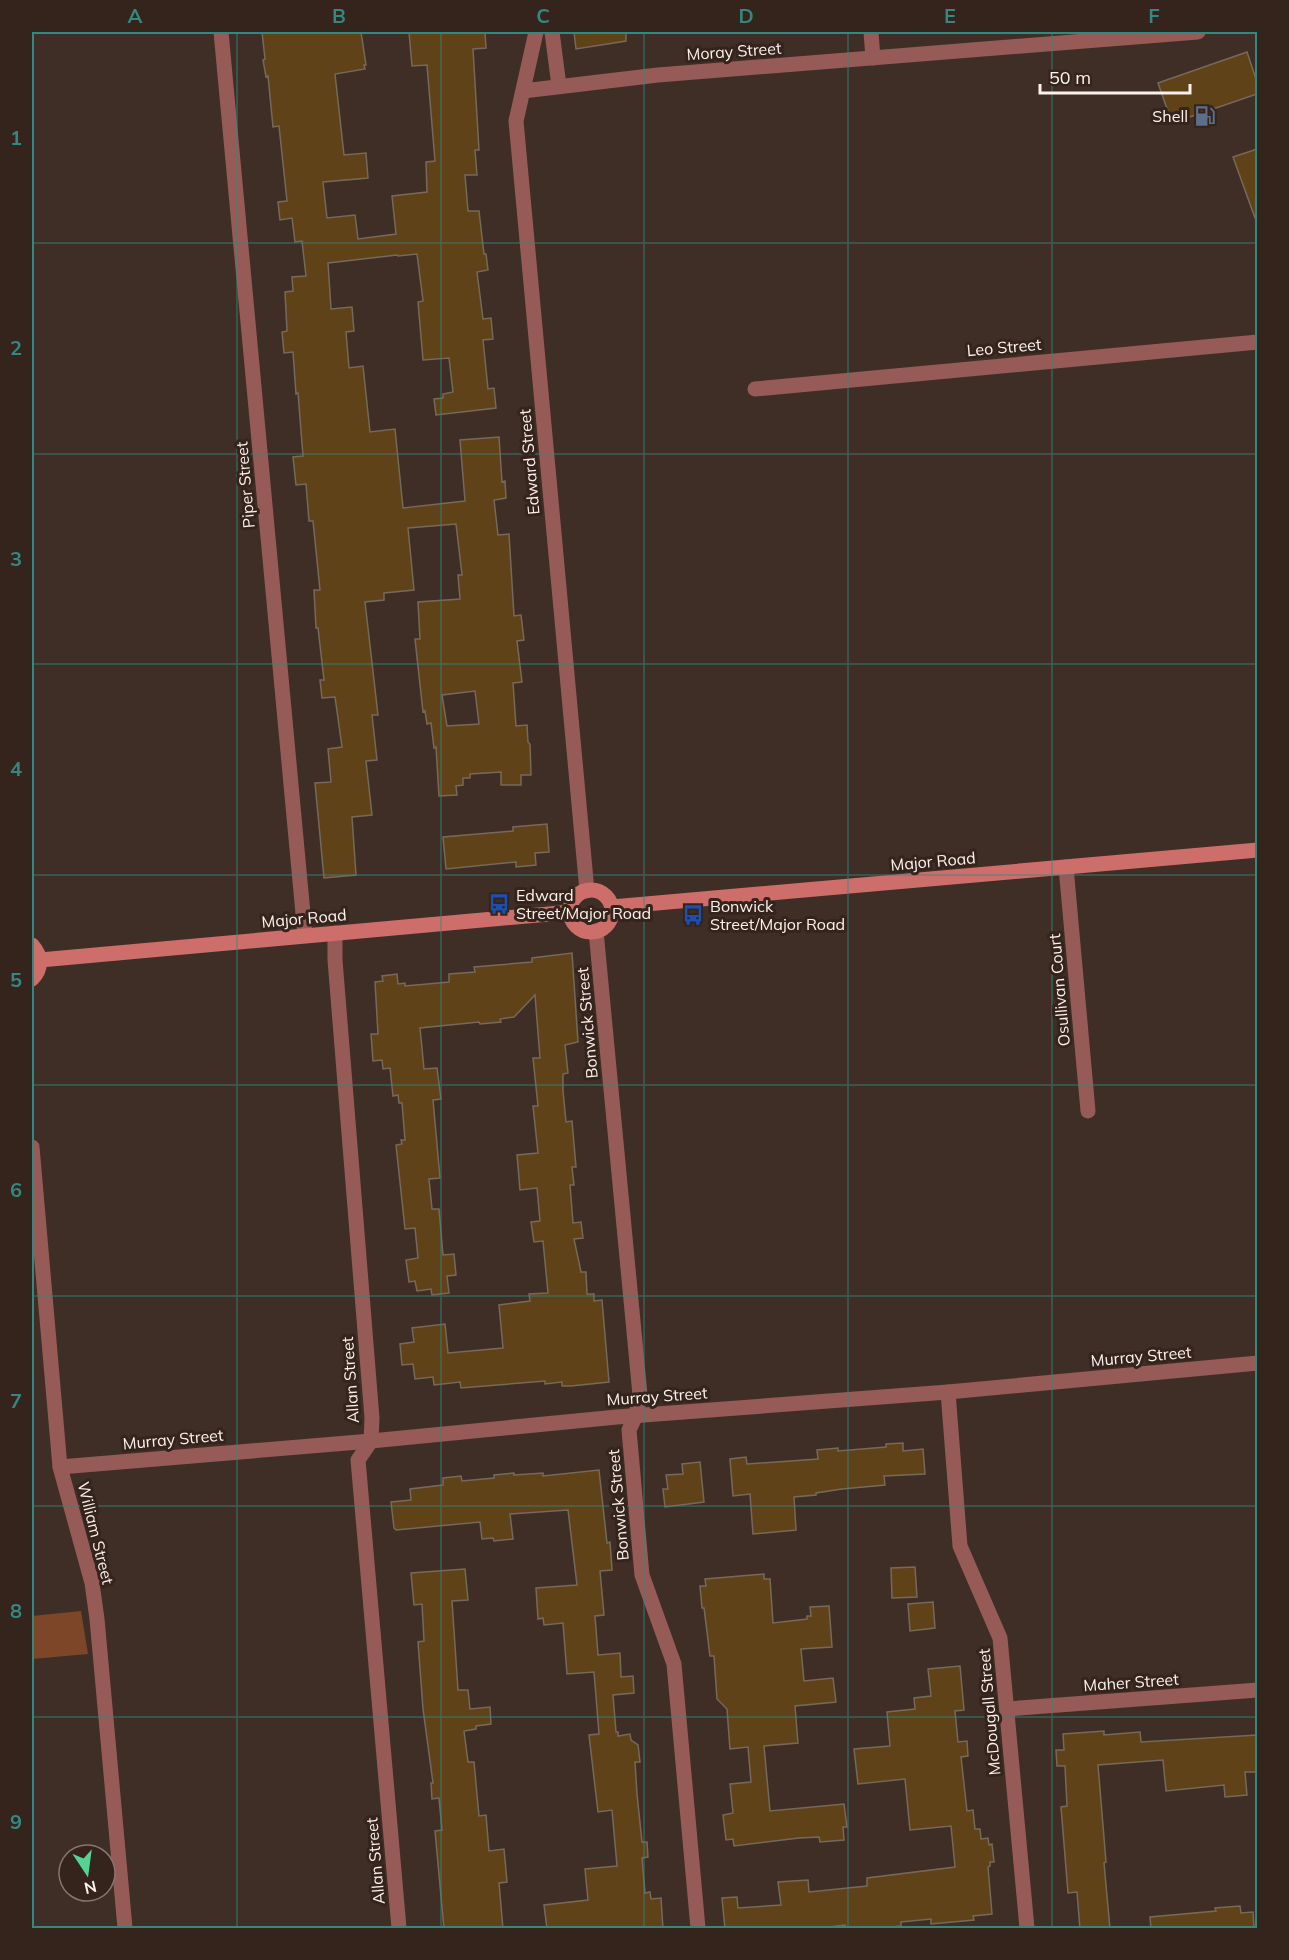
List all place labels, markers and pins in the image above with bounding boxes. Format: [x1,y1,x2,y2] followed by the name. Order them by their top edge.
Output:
[1193,104,1217,128] fuel station icon: Shell
[1152,106,1188,126] place label: Shell
[516,885,651,923] place label: Edward Street/Major Road
[487,892,511,916] bus stop icon: Edward Street/Major Road
[710,896,845,934] place label: Bonwick Street/Major Road
[681,903,705,927] bus stop icon: Bonwick Street/Major Road

